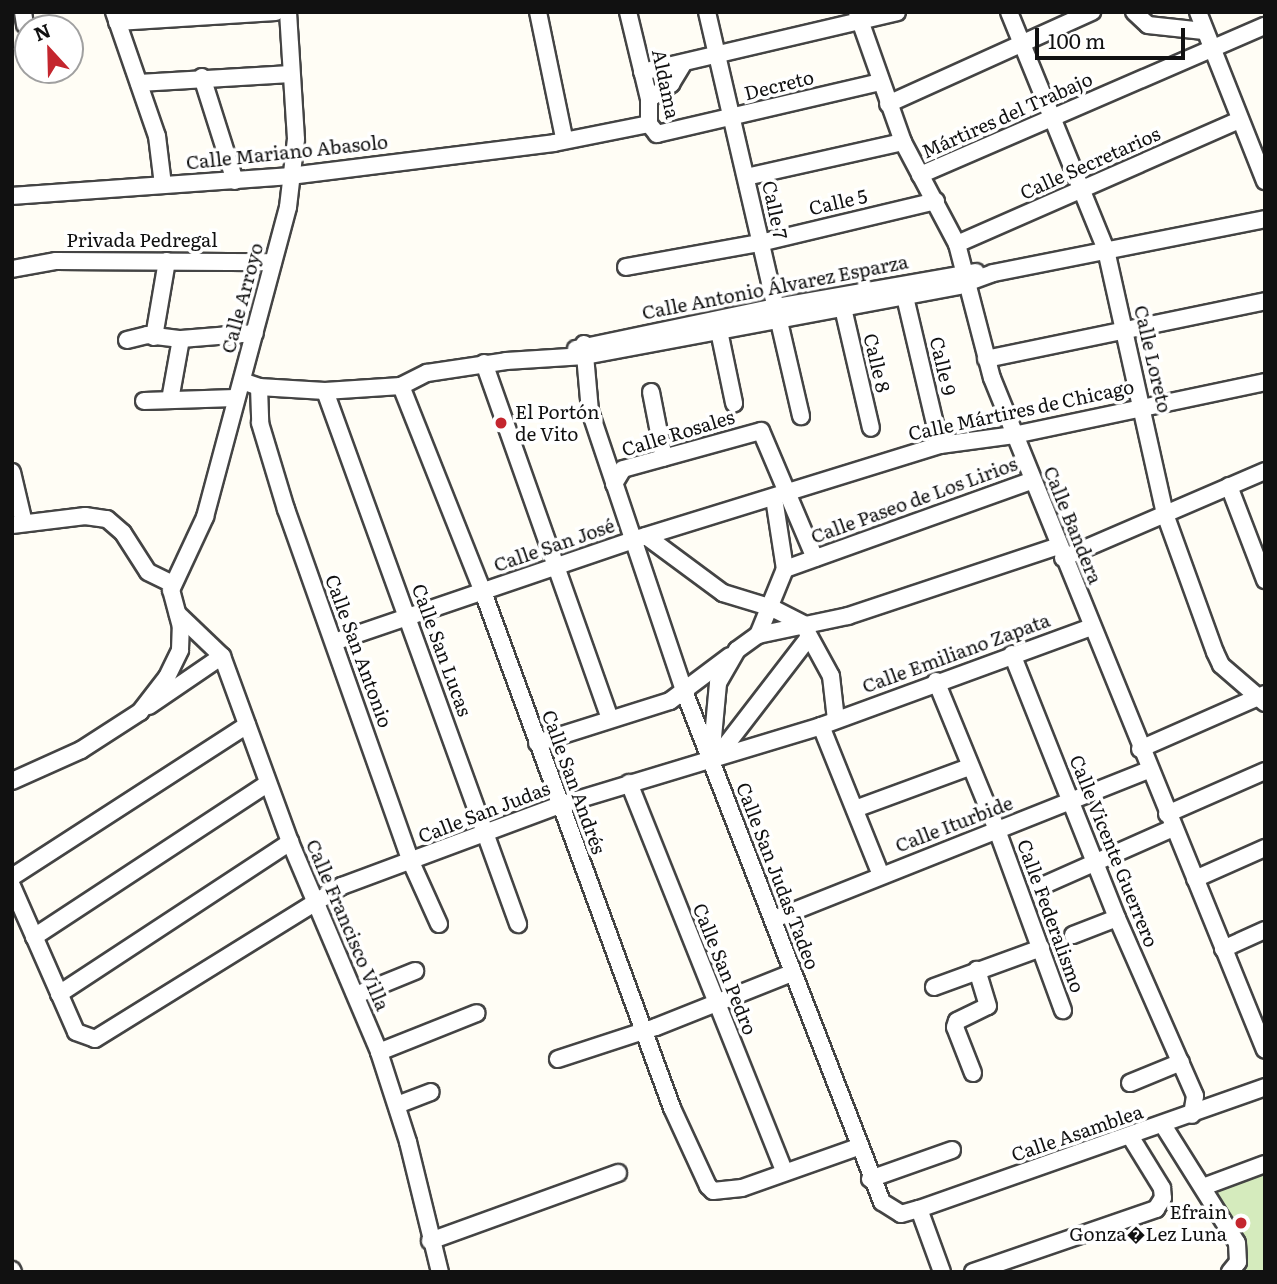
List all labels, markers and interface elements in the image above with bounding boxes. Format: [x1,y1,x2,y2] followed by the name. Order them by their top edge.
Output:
[14,14,84,84] north arrow
[1039,14,1190,58] scale bar
[29,15,55,47] text: N
[1048,24,1105,55] text: 100 m
[648,47,684,121] street label: Aldama
[742,65,816,105] street label: Decreto
[918,67,1096,163] street label: Mártires del Trabajo
[1016,122,1164,204] street label: Calle Secretarios
[185,130,389,174] street label: Calle Mariano Abasolo
[758,179,792,241] street label: Calle 7
[807,184,869,220] street label: Calle 5
[66,229,218,251] street label: Privada Pedregal
[216,240,268,356] street label: Calle Arroyo
[640,250,910,324] street label: Calle Antonio Álvarez Esparza
[1130,303,1176,415] street label: Calle Loreto
[859,331,895,395] street label: Calle 8
[925,334,961,398] street label: Calle 9
[906,375,1136,445] street label: Calle Mártires de Chicago
[515,401,600,445] place label: El Portón de Vito
[619,405,737,461] street label: Calle Rosales
[493,415,509,431] marker: El Portón de Vito
[808,452,1020,548] street label: Calle Paseo de Los Lirios
[1039,463,1107,587] street label: Calle Bandera
[491,514,617,576] street label: Calle San José
[321,571,397,731] street label: Calle San Antonio
[408,581,476,719] street label: Calle San Lucas
[859,608,1053,698] street label: Calle Emiliano Zapata
[537,707,611,857] street label: Calle San Andrés
[1065,752,1163,950] street label: Calle Vicente Guerrero
[415,776,553,848] street label: Calle San Judas
[732,779,824,973] street label: Calle San Judas Tadeo
[892,791,1016,857] street label: Calle Iturbide
[302,836,394,1014] street label: Calle Francisco Villa
[1013,836,1089,996] street label: Calle Federalismo
[688,900,762,1038] street label: Calle San Pedro
[1008,1100,1146,1166] street label: Calle Asamblea
[1069,1201,1227,1245] place label: Efrain Gonza�Lez Luna
[1233,1215,1249,1231] marker: Efrain Gonza�Lez Luna

